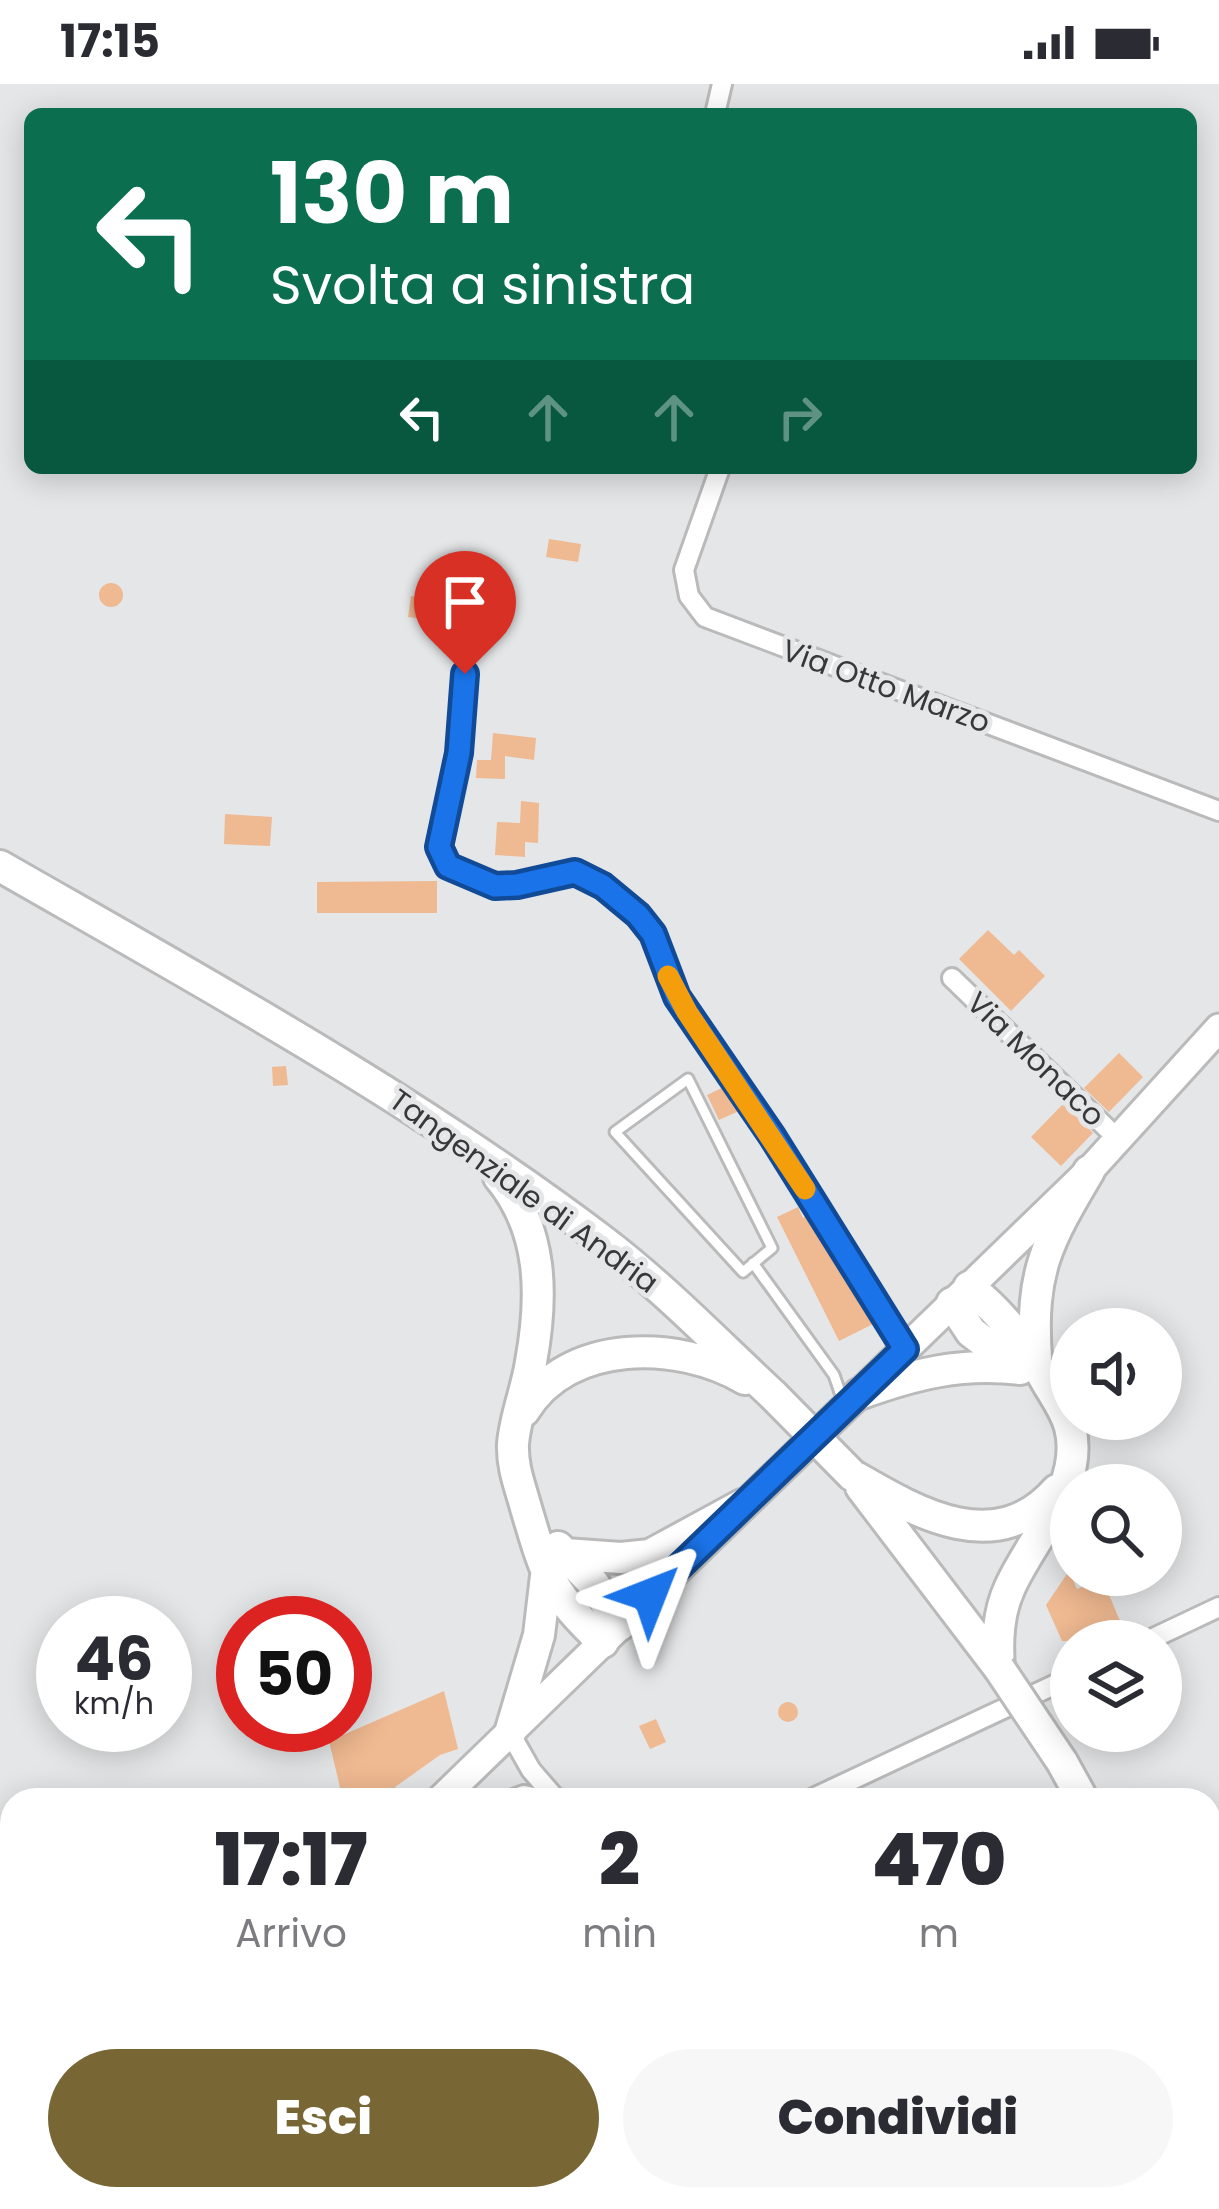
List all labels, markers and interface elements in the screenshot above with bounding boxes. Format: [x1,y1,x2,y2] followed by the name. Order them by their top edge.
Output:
[60,10,160,73] text: 17:15
[270,135,514,252] text: 130 m
[72,156,228,312] icon: left
[270,247,695,323] text: Svolta a sinistra
[389,384,455,450] icon: left
[515,384,581,450] icon: ahead
[641,384,707,450] icon: ahead
[767,384,833,450] icon: right
[414,551,516,674] pin
[432,569,498,635] icon: arrive
[776,628,996,744] street label: Via Otto Marzo
[957,982,1115,1136] street label: Via Monaco
[381,1079,667,1303] street label: Tangenziale di Andria
[1050,1308,1182,1752] map controls
[1050,1308,1182,1440] button: sound
[1050,1464,1182,1596] button: search
[587,1532,713,1658] position arrow
[216,1596,372,1752] speed limit sign: 50
[75,1617,153,1701] text: 46
[1050,1620,1182,1752] button: layers
[74,1682,154,1725] text: km/h
[215,1809,367,1910] text: 17:17
[599,1809,640,1910] text: 2
[872,1809,1006,1910] text: 470
[235,1906,347,1961] text: Arrivo
[582,1906,657,1961] text: min
[919,1906,959,1961] text: m
[48,2049,599,2187] button: Esci
[623,2049,1173,2187] button: Condividi

